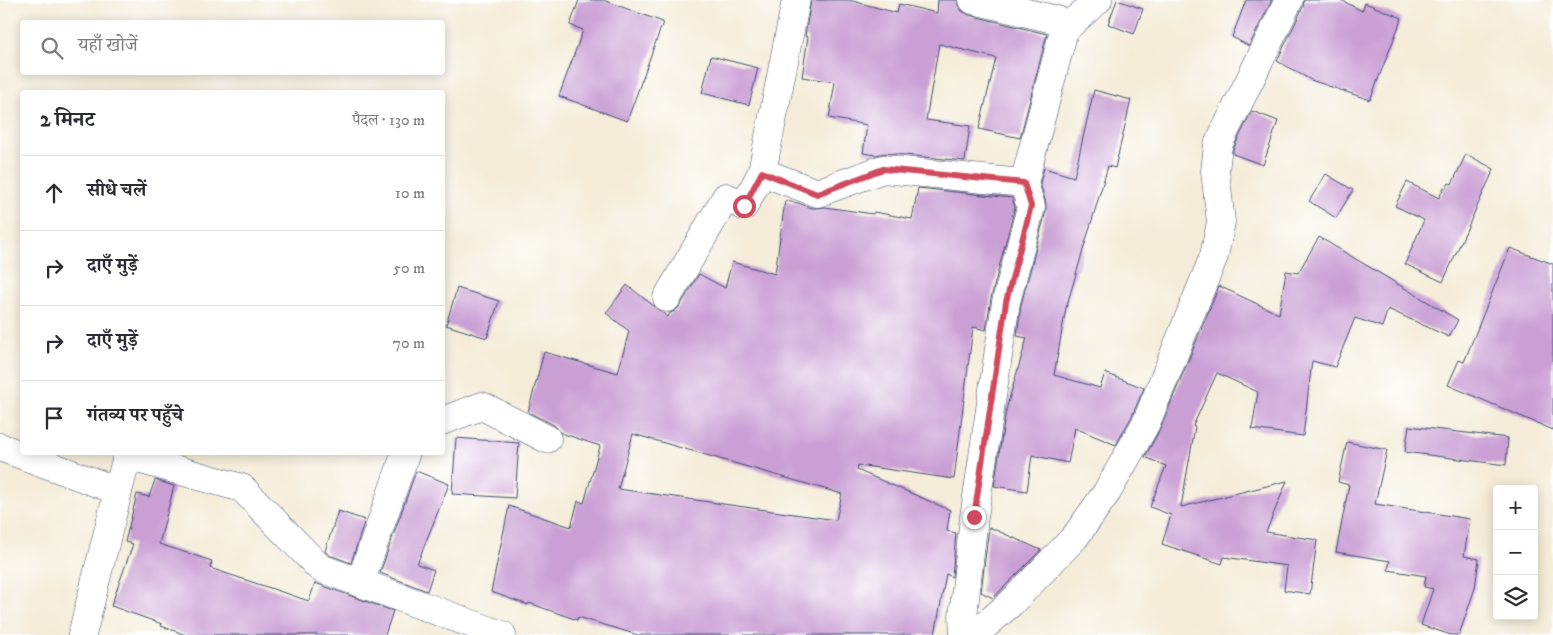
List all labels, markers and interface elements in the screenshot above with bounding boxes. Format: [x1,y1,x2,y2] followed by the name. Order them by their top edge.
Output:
[20,20,445,75] search box
[38,34,66,62] icon: search
[78,34,138,57] text: यहाँ खोजें
[40,107,95,133] text: 2 मिनट
[352,110,425,130] text: पैदल · 130 m
[40,179,68,207] icon: ahead
[87,179,146,202] text: सीधे चलें
[395,183,425,203] text: 10 m
[733,195,756,218] route start
[40,254,68,282] icon: right
[87,254,138,277] text: दाएँ मुड़ें
[393,258,425,278] text: 50 m
[40,329,68,357] icon: right
[87,329,138,352] text: दाएँ मुड़ें
[393,333,425,353] text: 70 m
[40,404,68,432] icon: arrive
[87,404,183,427] text: गंतव्य पर पहुँचे
[1493,485,1538,620] map controls
[1493,485,1538,530] button: +
[963,506,986,529] route end
[1493,530,1538,575] button: −
[1493,575,1538,620] button: layers

